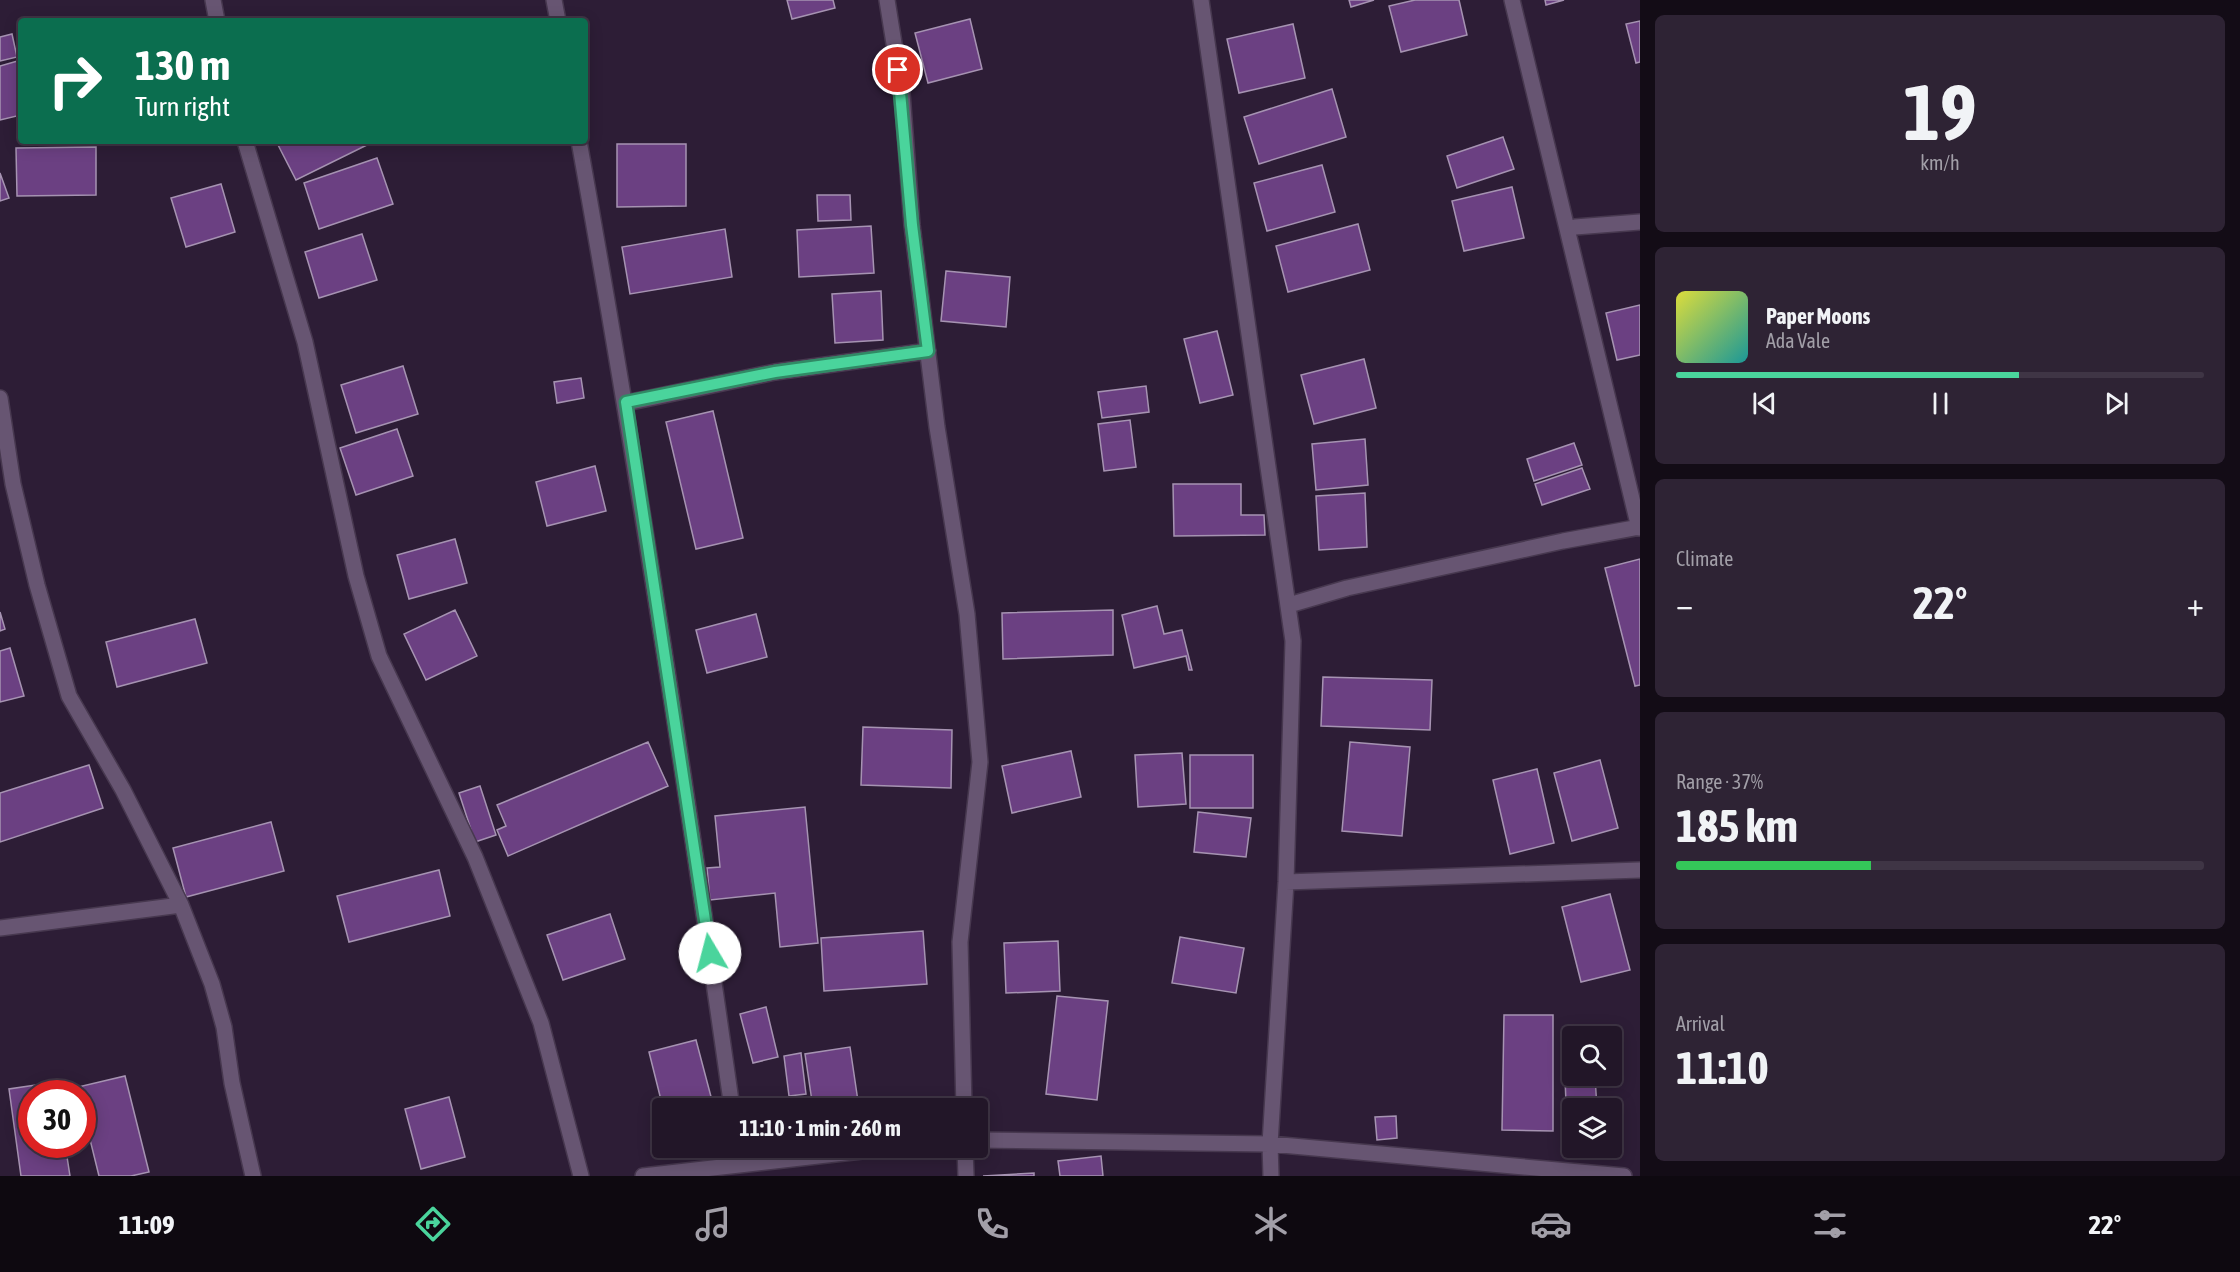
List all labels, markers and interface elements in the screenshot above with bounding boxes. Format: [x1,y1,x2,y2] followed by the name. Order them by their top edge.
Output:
[135,41,230,89] text: 130 m
[36,42,114,120] icon: right
[872,44,923,95] pin
[881,53,914,86] icon: arrive
[1903,67,1977,157] text: 19
[135,91,230,122] text: Turn right
[1920,151,1960,174] text: km/h
[1766,303,1870,329] text: Paper Moons
[1766,329,1830,352] text: Ada Vale
[1748,387,1781,420] icon: previous
[1924,387,1957,420] icon: pause
[2100,387,2133,420] icon: next
[1676,547,1733,570] text: Climate
[1913,577,1967,629] text: 22°
[1676,585,1693,623] text: −
[2187,585,2204,623] text: +
[1676,770,1763,793] text: Range · 37%
[1676,800,1798,852] text: 185 km
[678,921,742,985] position arrow
[1676,1012,1725,1035] text: Arrival
[1562,1026,1622,1158] map controls
[1562,1026,1622,1086] button: search
[1676,1042,1769,1094] text: 11:10
[18,1080,96,1158] speed limit sign: 30
[1562,1098,1622,1158] button: layers
[739,1115,901,1141] text: 11:10 · 1 min · 260 m
[412,1203,454,1245] icon: directions
[692,1203,734,1245] icon: music
[971,1203,1013,1245] icon: phone
[1250,1203,1292,1245] icon: climate
[1530,1203,1572,1245] icon: car
[1809,1203,1851,1245] icon: filters
[119,1209,175,1240] text: 11:09
[2088,1209,2121,1240] text: 22°

